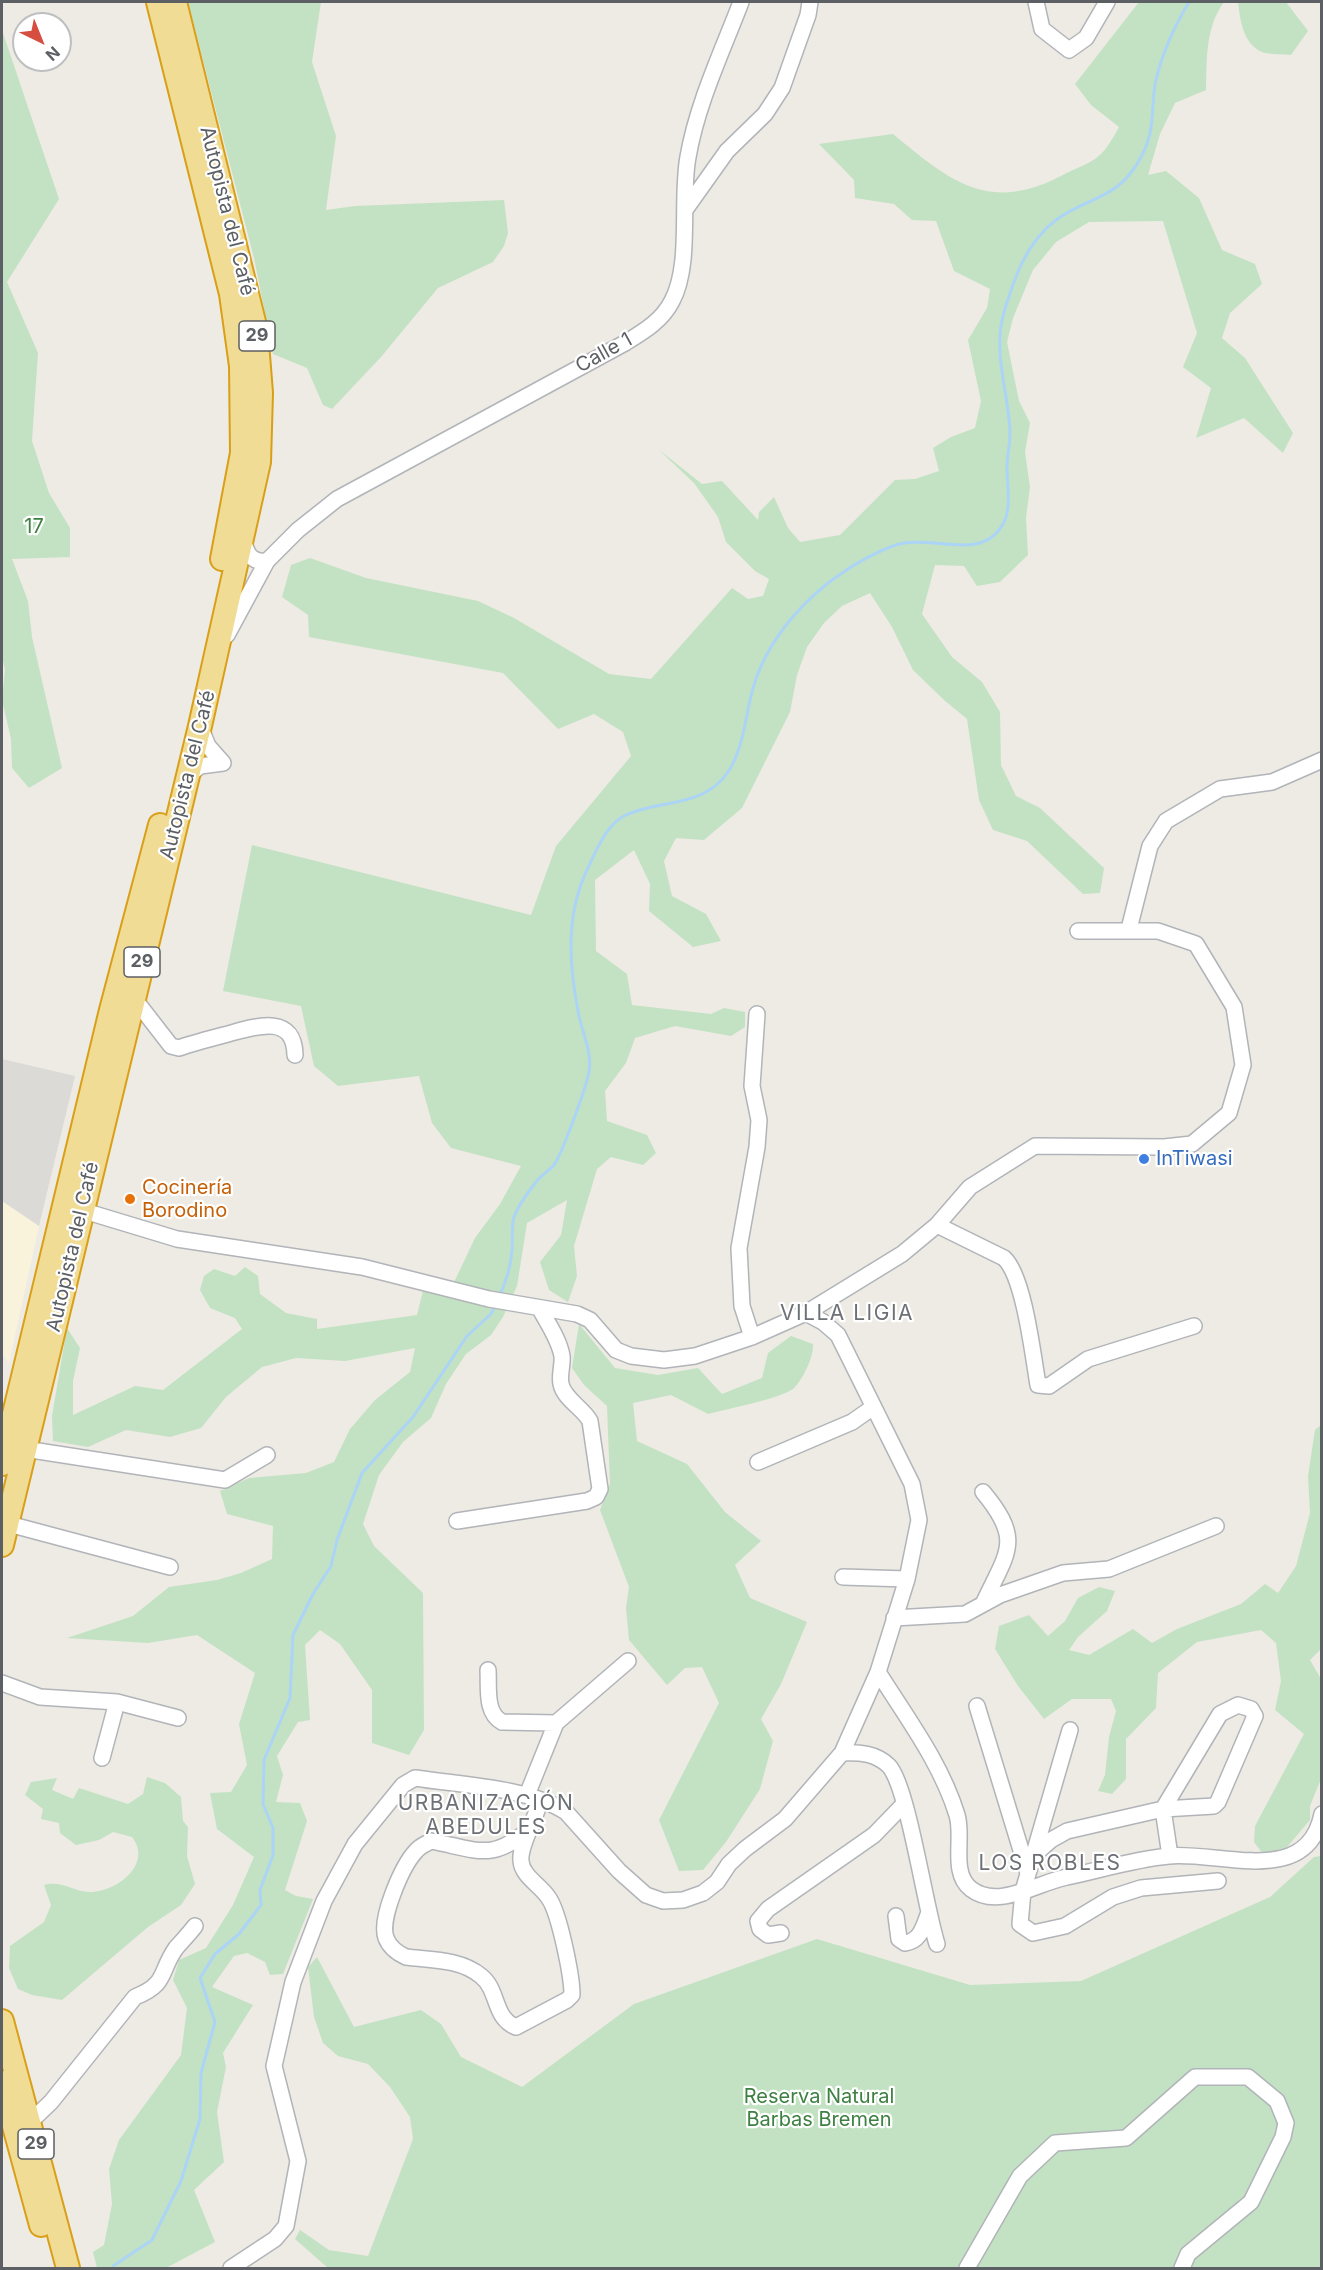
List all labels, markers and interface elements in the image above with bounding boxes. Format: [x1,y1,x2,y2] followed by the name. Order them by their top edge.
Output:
[12,12,72,72] north arrow
[42,42,64,65] text: N
[194,124,260,298] street label: Autopista del Café
[239,321,275,351] road number: 29
[572,328,636,378] street label: Calle 1
[24,515,44,539] park label: 17
[155,688,221,862] street label: Autopista del Café
[124,947,160,977] road number: 29
[1156,1147,1233,1171] place label: InTiwasi
[1137,1152,1151,1166] marker: InTiwasi
[42,1160,104,1334] street label: Autopista del Café
[142,1176,232,1223] place label: Cocinería Borodino
[123,1192,137,1206] marker: Cocinería Borodino
[780,1301,914,1327] district label: VILLA LIGIA
[398,1791,574,1841] district label: URBANIZACIÓN ABEDULES
[979,1851,1121,1877] district label: LOS ROBLES
[744,2085,894,2132] park label: Reserva Natural Barbas Bremen
[18,2129,54,2159] road number: 29

